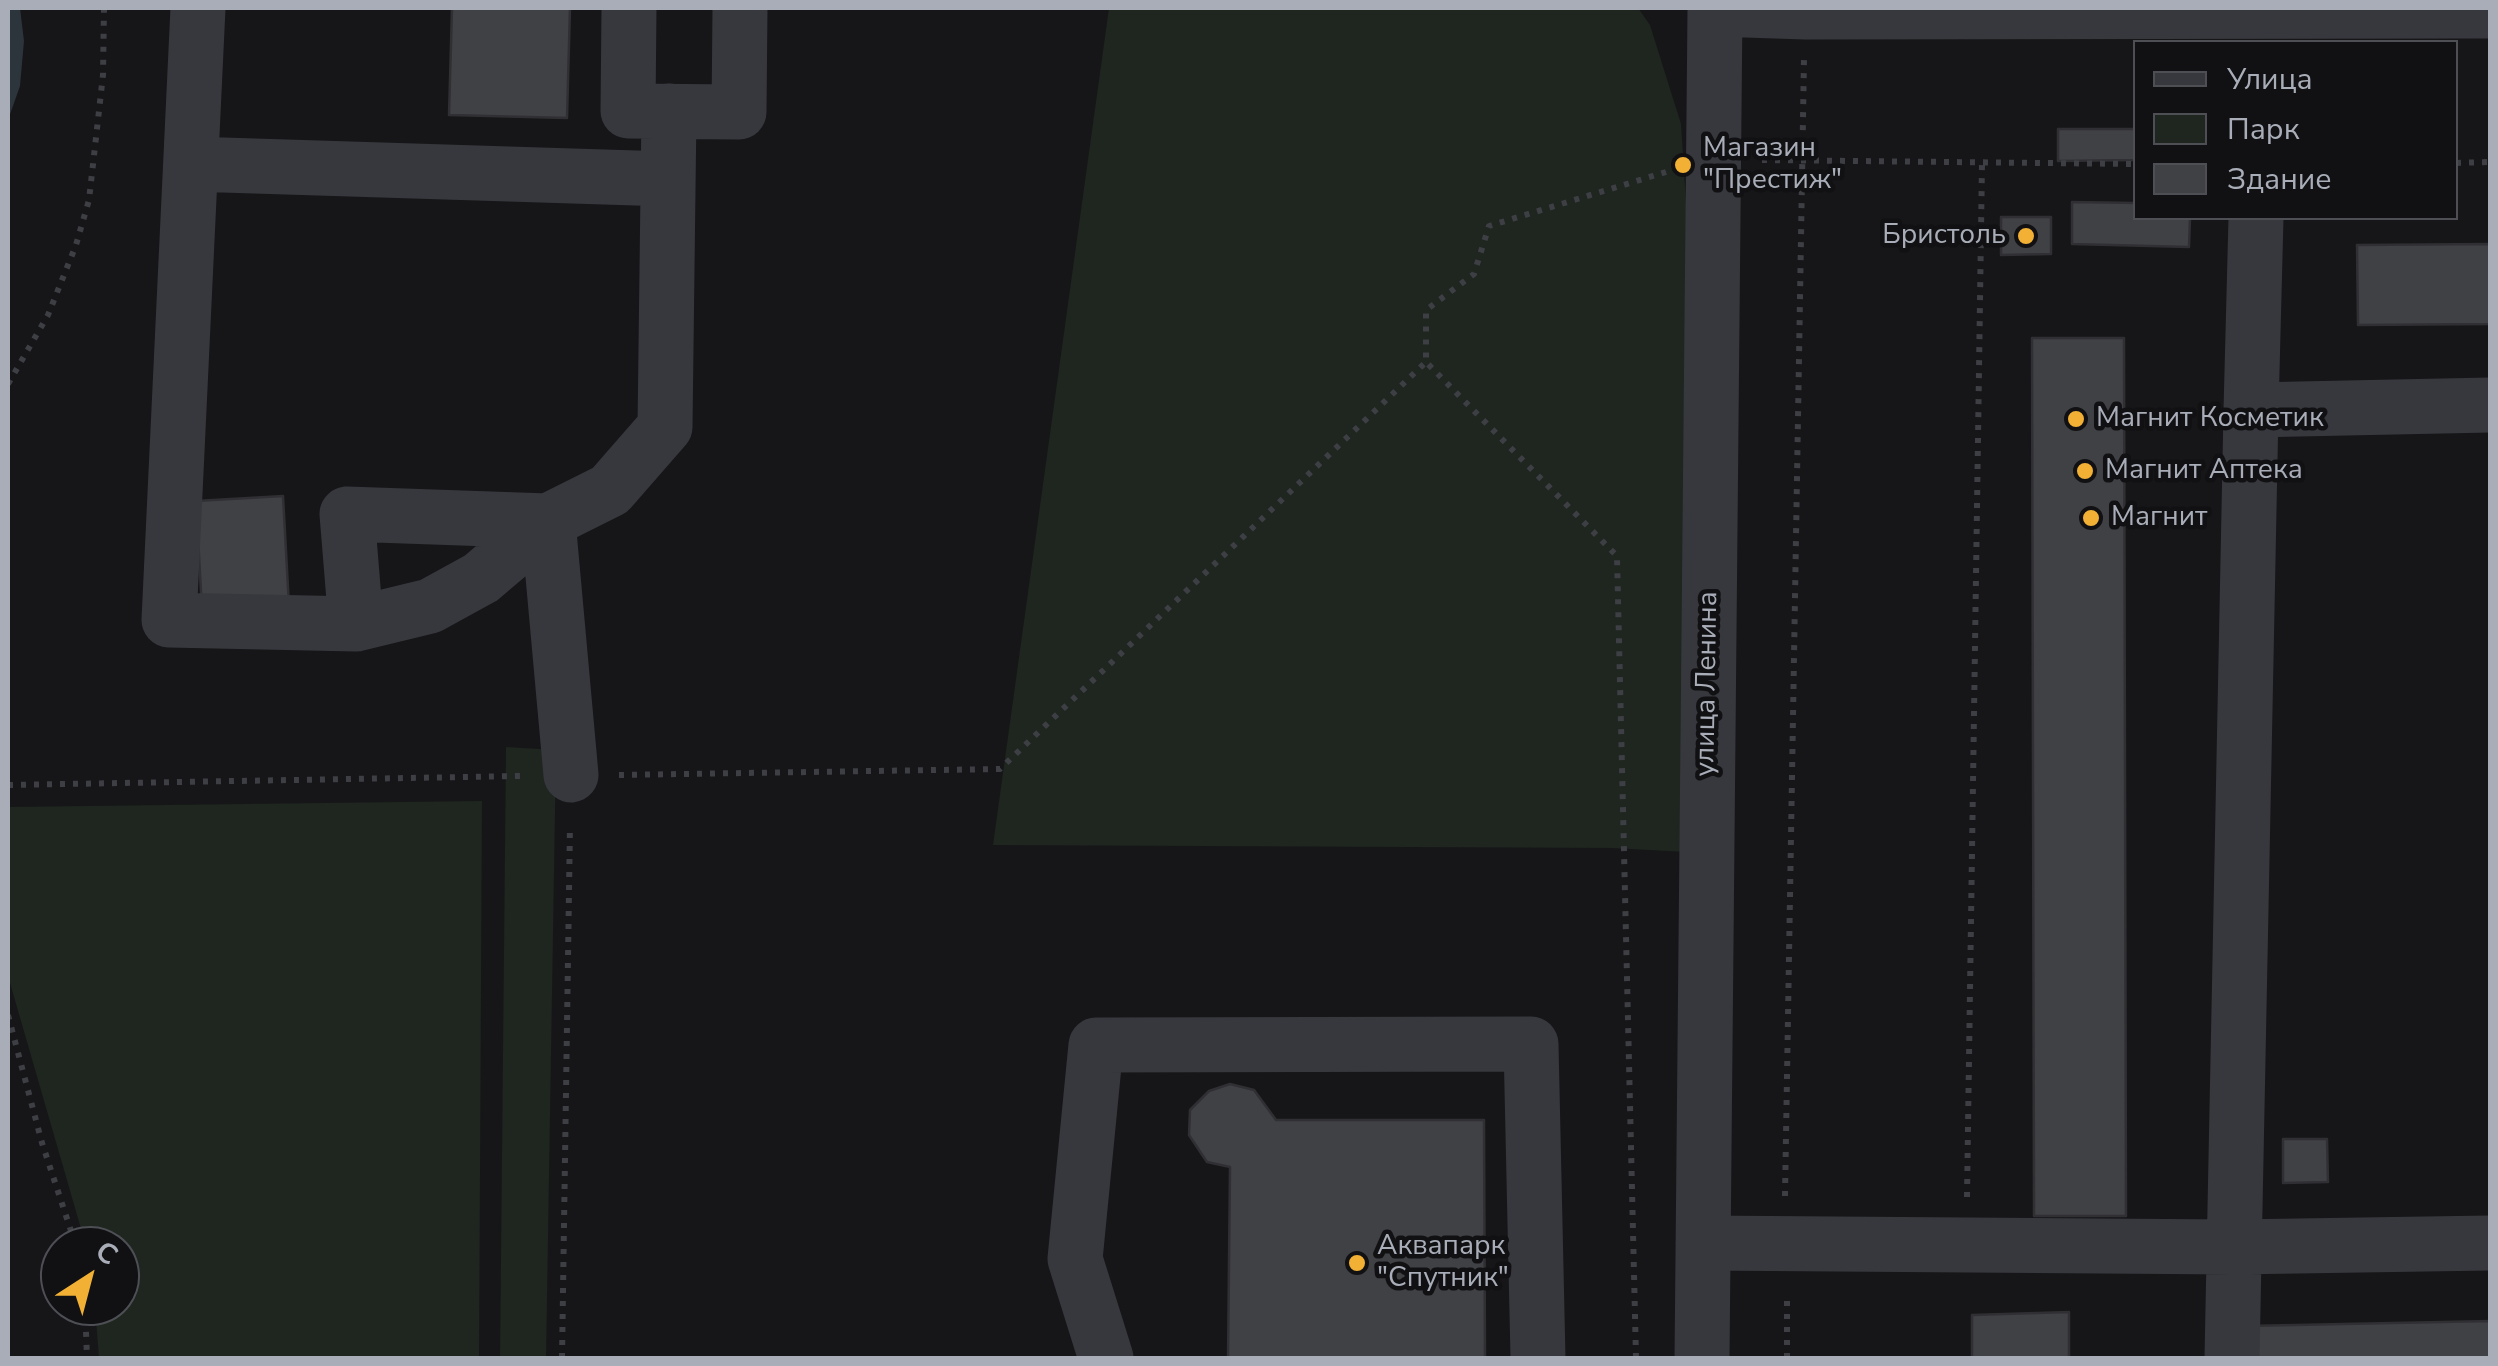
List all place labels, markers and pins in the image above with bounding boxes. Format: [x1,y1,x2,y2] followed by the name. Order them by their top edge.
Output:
[1703,132,1842,198] place label: Магазин "Престиж"
[1672,154,1694,176] marker: Магазин "Престиж"
[1882,219,2006,253] place label: Бристоль
[2015,225,2037,247] marker: Бристоль
[2096,402,2324,436] place label: Магнит Косметик
[2065,408,2087,430] marker: Магнит Косметик
[2105,454,2303,488] place label: Магнит Аптека
[2074,460,2096,482] marker: Магнит Аптека
[2111,501,2207,535] place label: Магнит
[2080,507,2102,529] marker: Магнит
[1377,1230,1509,1296] place label: Аквапарк "Спутник"
[1346,1252,1368,1274] marker: Аквапарк "Спутник"

